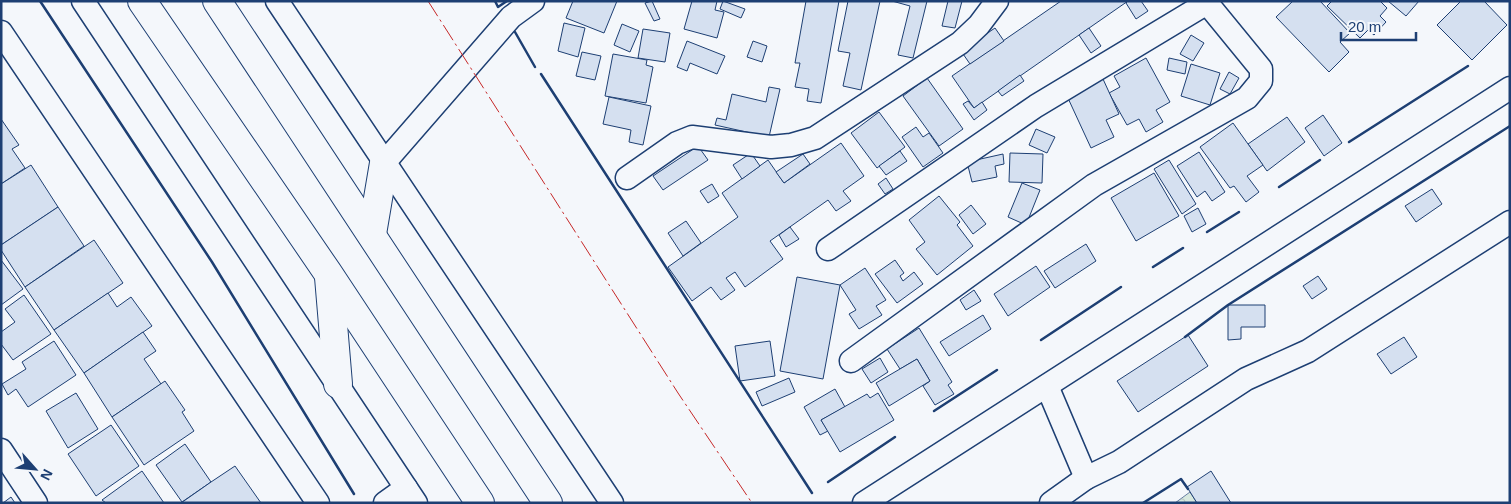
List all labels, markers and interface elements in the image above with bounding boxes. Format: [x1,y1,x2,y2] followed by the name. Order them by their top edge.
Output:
[1341,10,1416,42] scale bar
[1348,18,1381,35] text: 20 m
[10,444,60,494] north arrow
[37,467,56,483] text: N

